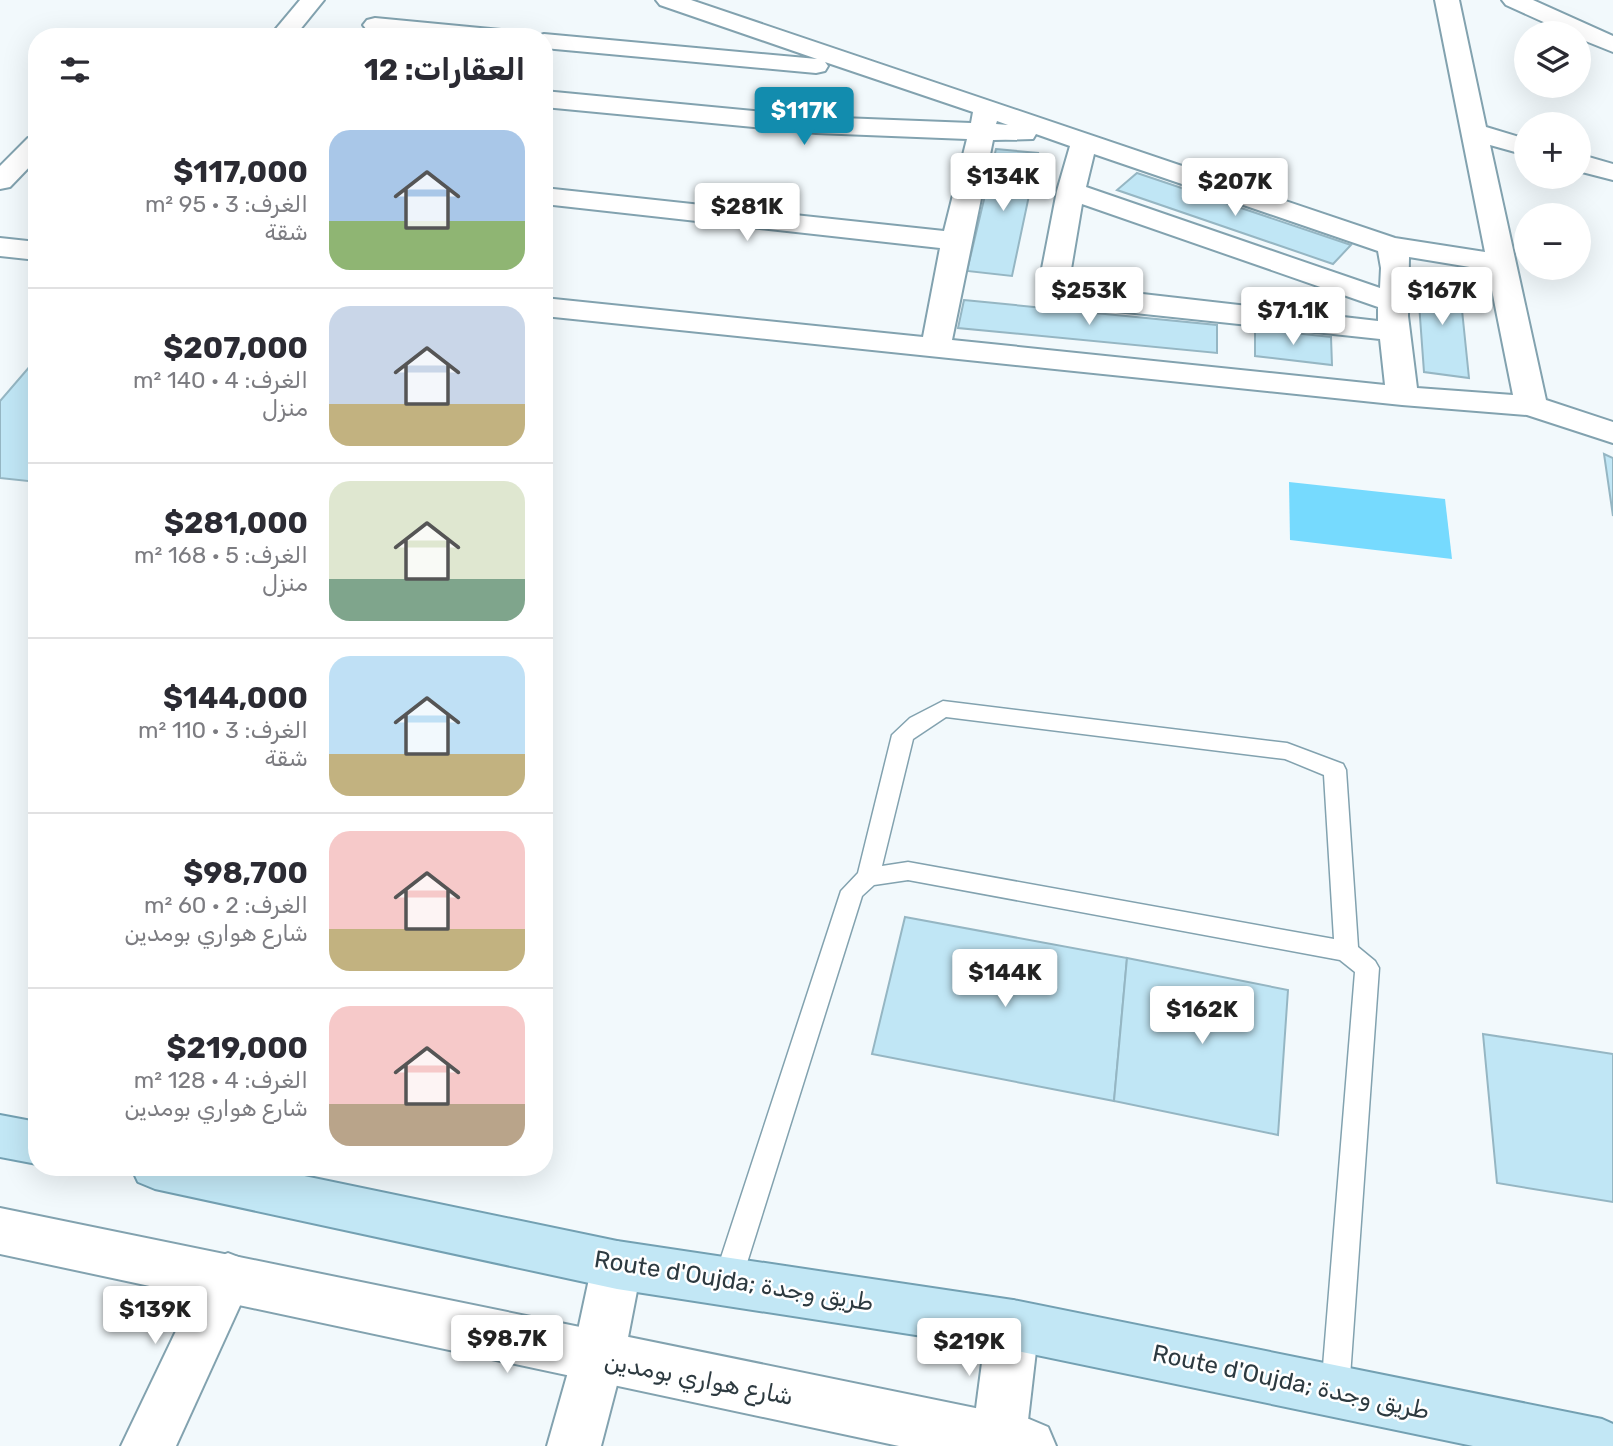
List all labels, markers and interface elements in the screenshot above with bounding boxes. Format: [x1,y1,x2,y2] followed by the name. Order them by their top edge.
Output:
[1514,21,1591,280] map controls
[1514,21,1591,98] button: layers
[56,51,94,89] icon: filters
[364,52,525,88] text: العقارات: 12
[755,88,853,147] pin: $117K
[771,96,837,124] text: $117K
[1514,112,1591,189] button: +
[173,154,308,190] text: $117,000
[954,154,1052,213] pin: $134K
[385,158,469,242] icon: home
[1186,158,1284,218] pin: $207K
[967,162,1039,190] text: $134K
[1198,167,1272,195] text: $207K
[698,184,796,243] pin: $281K
[145,190,308,218] text: الغرف: 3 · 95 m²
[711,192,783,220] text: $281K
[1514,203,1591,280] button: −
[264,218,308,246] text: شقة
[1040,268,1138,327] pin: $253K
[1393,268,1491,327] pin: $167K
[1051,276,1127,304] text: $253K
[1407,276,1477,304] text: $167K
[1236,288,1350,347] pin: $71.1K
[1257,296,1329,324] text: $71.1K
[163,330,308,366] text: $207,000
[385,334,469,418] icon: home
[133,366,308,394] text: الغرف: 4 · 140 m²
[262,394,308,422] text: منزل
[164,505,308,541] text: $281,000
[385,509,469,593] icon: home
[134,541,308,569] text: الغرف: 5 · 168 m²
[262,569,308,597] text: منزل
[163,680,308,716] text: $144,000
[385,684,469,768] icon: home
[138,716,308,744] text: الغرف: 3 · 110 m²
[264,744,308,772] text: شقة
[183,855,308,891] text: $98,700
[385,859,469,943] icon: home
[144,891,308,919] text: الغرف: 2 · 60 m²
[125,919,308,947] text: شارع هواري بومدين
[956,950,1054,1009] pin: $144K
[968,958,1042,986] text: $144K
[1153,986,1251,1046] pin: $162K
[1166,995,1238,1023] text: $162K
[167,1030,308,1066] text: $219,000
[385,1034,469,1118] icon: home
[134,1066,308,1094] text: الغرف: 4 · 128 m²
[125,1094,308,1122] text: شارع هواري بومدين
[592,1245,876,1317] street label: Route d'Oujda; طريق وجدة
[106,1286,204,1346] pin: $139K
[119,1295,191,1323] text: $139K
[450,1316,564,1375] pin: $98.7K
[920,1318,1018,1378] pin: $219K
[467,1324,547,1352] text: $98.7K
[933,1327,1005,1355] text: $219K
[1150,1339,1432,1425] street label: Route d'Oujda; طريق وجدة
[602,1347,796,1414] street label: شارع هواري بومدين

